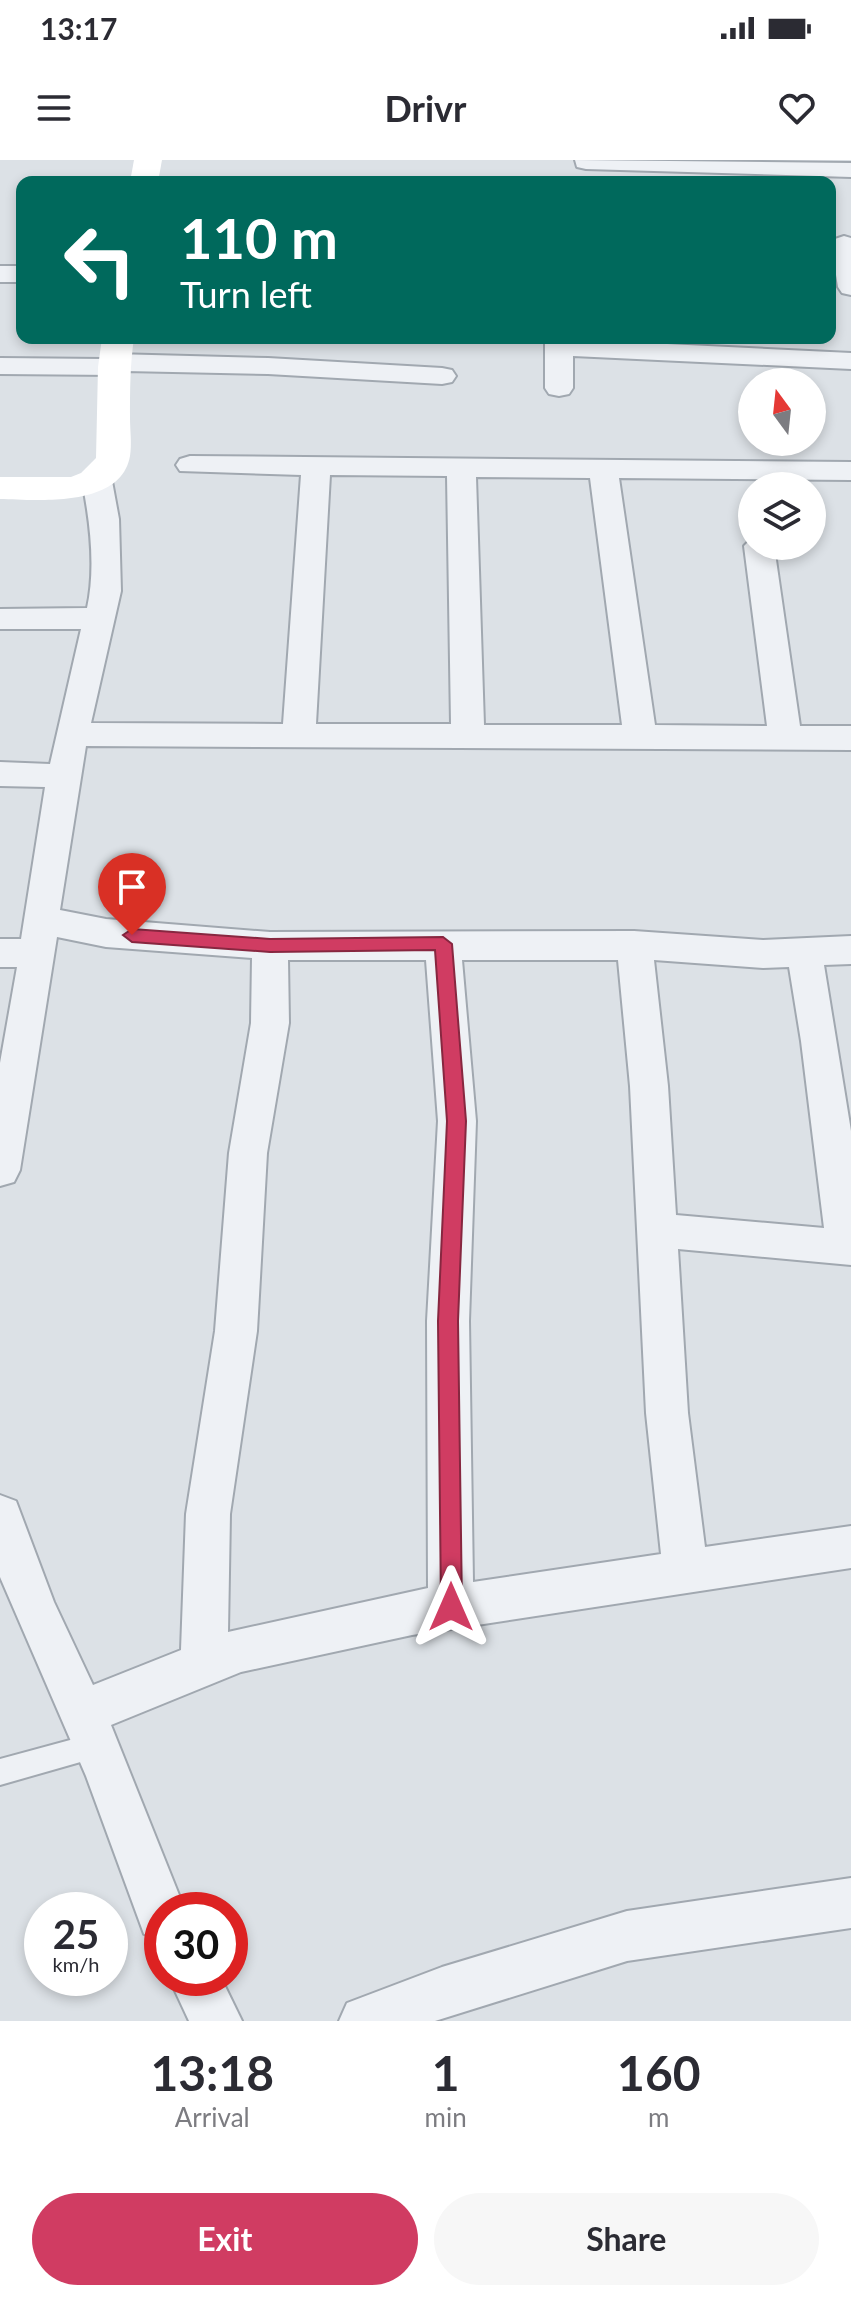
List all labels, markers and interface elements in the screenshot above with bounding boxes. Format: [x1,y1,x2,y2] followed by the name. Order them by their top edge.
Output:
[40,10,117,46] text: 13:17
[32,86,76,130] icon: menu
[384,86,467,130] text: Drivr
[775,86,819,130] icon: heart
[180,204,338,271] text: 110 m
[48,208,152,312] icon: left
[180,272,312,316] text: Turn left
[738,368,826,456] north arrow
[738,368,826,560] map controls
[738,472,826,560] button: layers
[98,853,166,935] pin
[110,865,154,909] icon: arrive
[409,1565,493,1649] position arrow
[144,1892,248,1996] speed limit sign: 30
[53,1910,99,1958] text: 25
[53,1952,99,1976] text: km/h
[150,2044,274,2101] text: 13:18
[432,2044,460,2101] text: 1
[617,2044,701,2101] text: 160
[175,2101,250,2133] text: Arrival
[425,2101,467,2133] text: min
[648,2101,670,2133] text: m
[32,2193,418,2285] button: Exit
[434,2193,819,2285] button: Share

